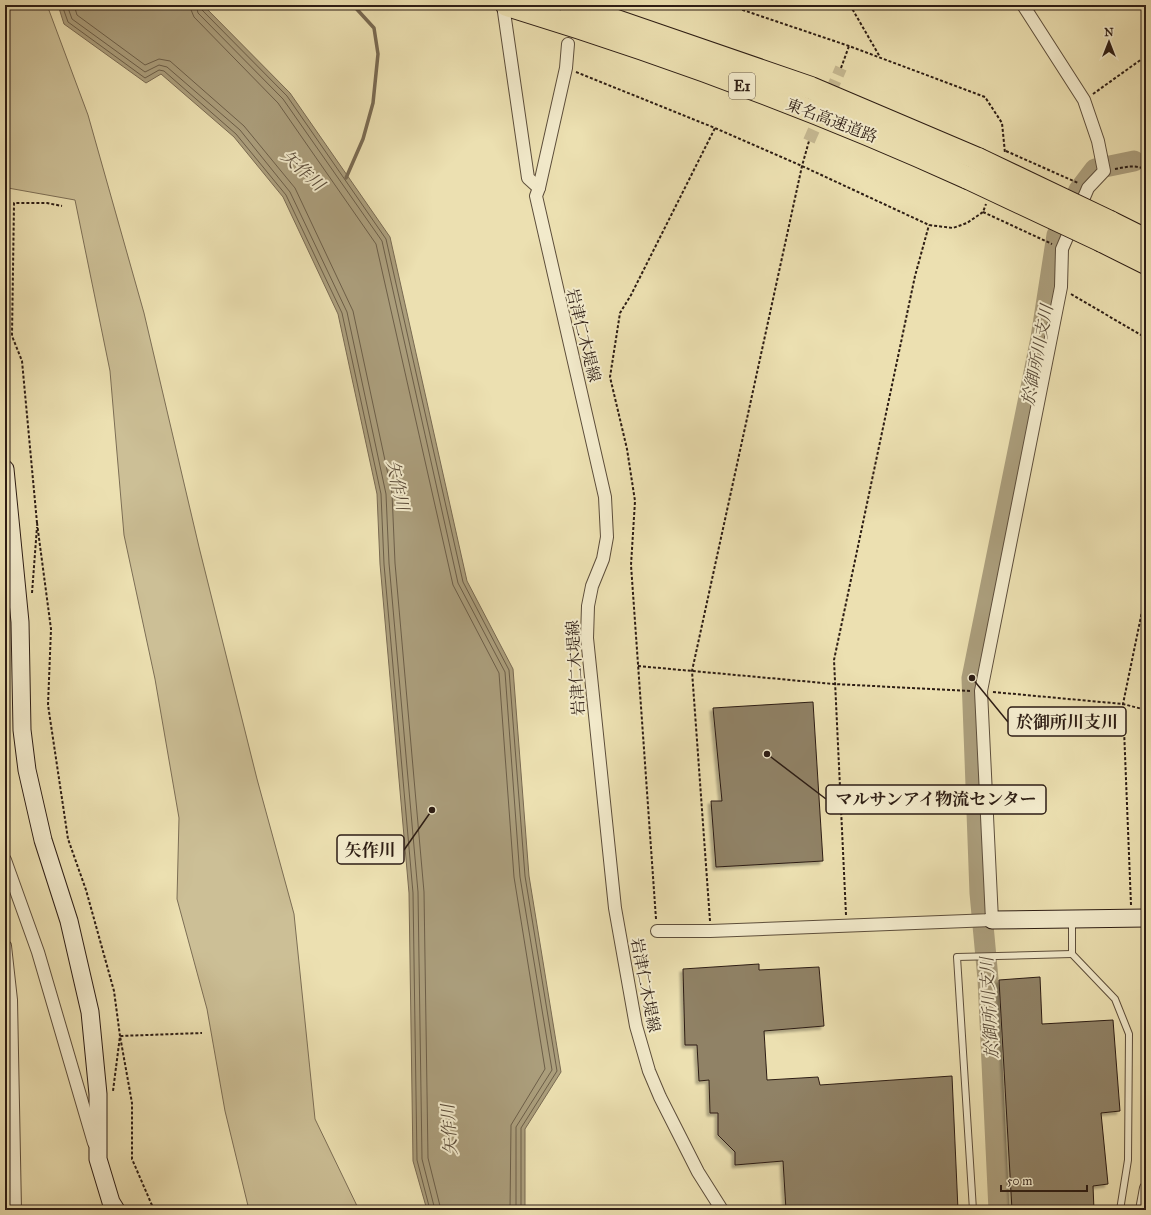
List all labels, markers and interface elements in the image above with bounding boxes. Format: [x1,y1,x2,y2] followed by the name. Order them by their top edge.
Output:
[1089,22,1129,62] north arrow
[1104,26,1114,39] text: N
[729,73,755,99] road number: E1
[784,94,880,147] street label: 東名高速道路
[277,146,330,197] water label: 矢作川
[563,286,604,384] street label: 岩津仁木堤線
[1017,301,1058,407] water label: 於御所川支川
[382,458,413,514] water label: 矢作川
[563,619,588,717] street label: 岩津仁木堤線
[1008,707,1126,736] callout: 於御所川支川
[1016,712,1118,733] text: 於御所川支川
[826,785,1046,814] callout: マルサンアイ物流センター
[836,789,1036,810] text: マルサンアイ物流センター
[337,835,404,864] callout: 矢作川
[345,840,396,861] text: 矢作川
[627,936,664,1034] street label: 岩津仁木堤線
[976,954,1003,1059] water label: 於御所川支川
[437,1102,462,1156] water label: 矢作川
[1001,1167,1087,1193] scale bar
[1007,1174,1032,1188] text: 50 m

